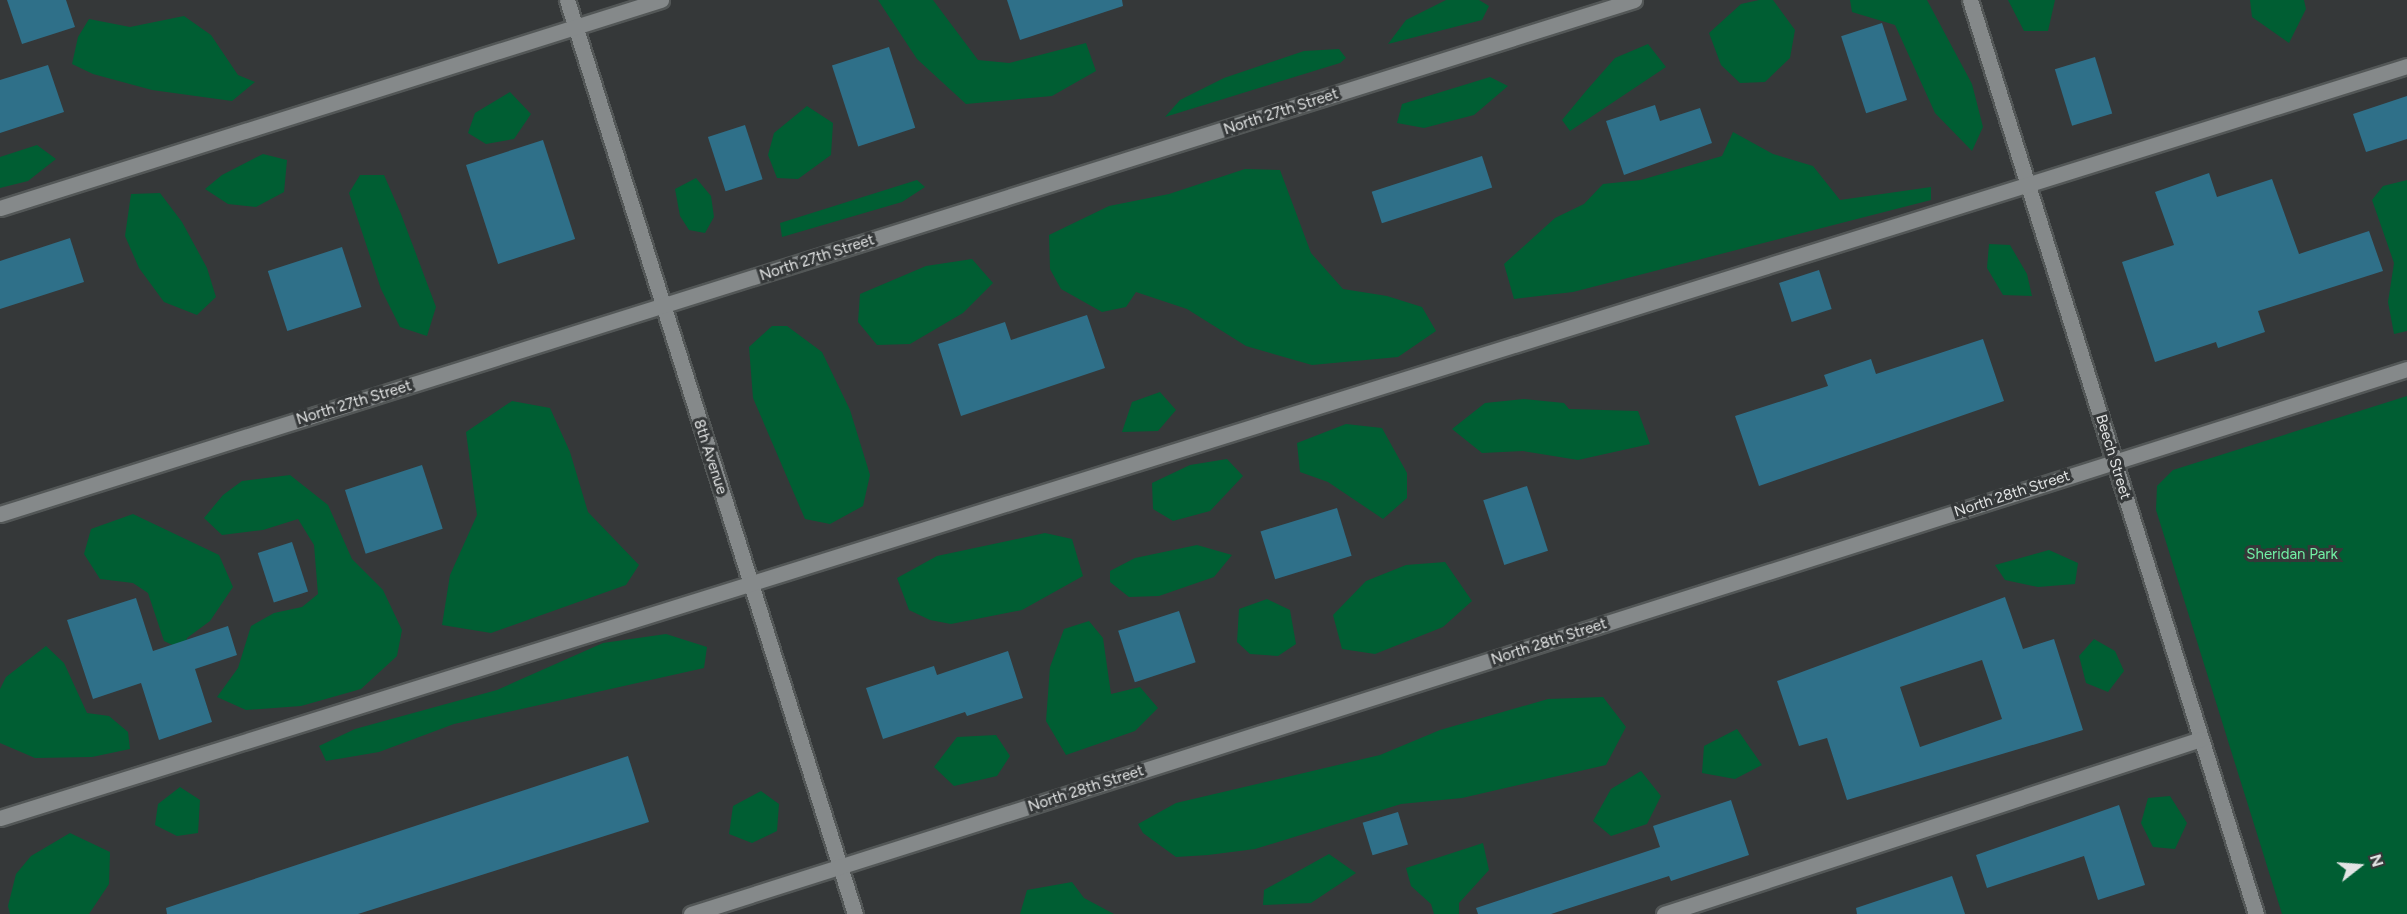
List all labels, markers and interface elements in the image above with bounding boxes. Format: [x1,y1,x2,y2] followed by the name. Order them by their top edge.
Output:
[1221,85,1341,139] street label: North 27th Street
[757,231,877,285] street label: North 27th Street
[294,377,414,429] street label: North 27th Street
[2092,412,2134,502] street label: Beech Street
[689,417,731,497] street label: 8th Avenue
[1952,467,2072,521] street label: North 28th Street
[2246,546,2338,564] park label: Sheridan Park
[1489,615,1609,669] street label: North 28th Street
[1026,762,1146,816] street label: North 28th Street
[2329,836,2389,896] north arrow
[2366,852,2388,869] text: N

